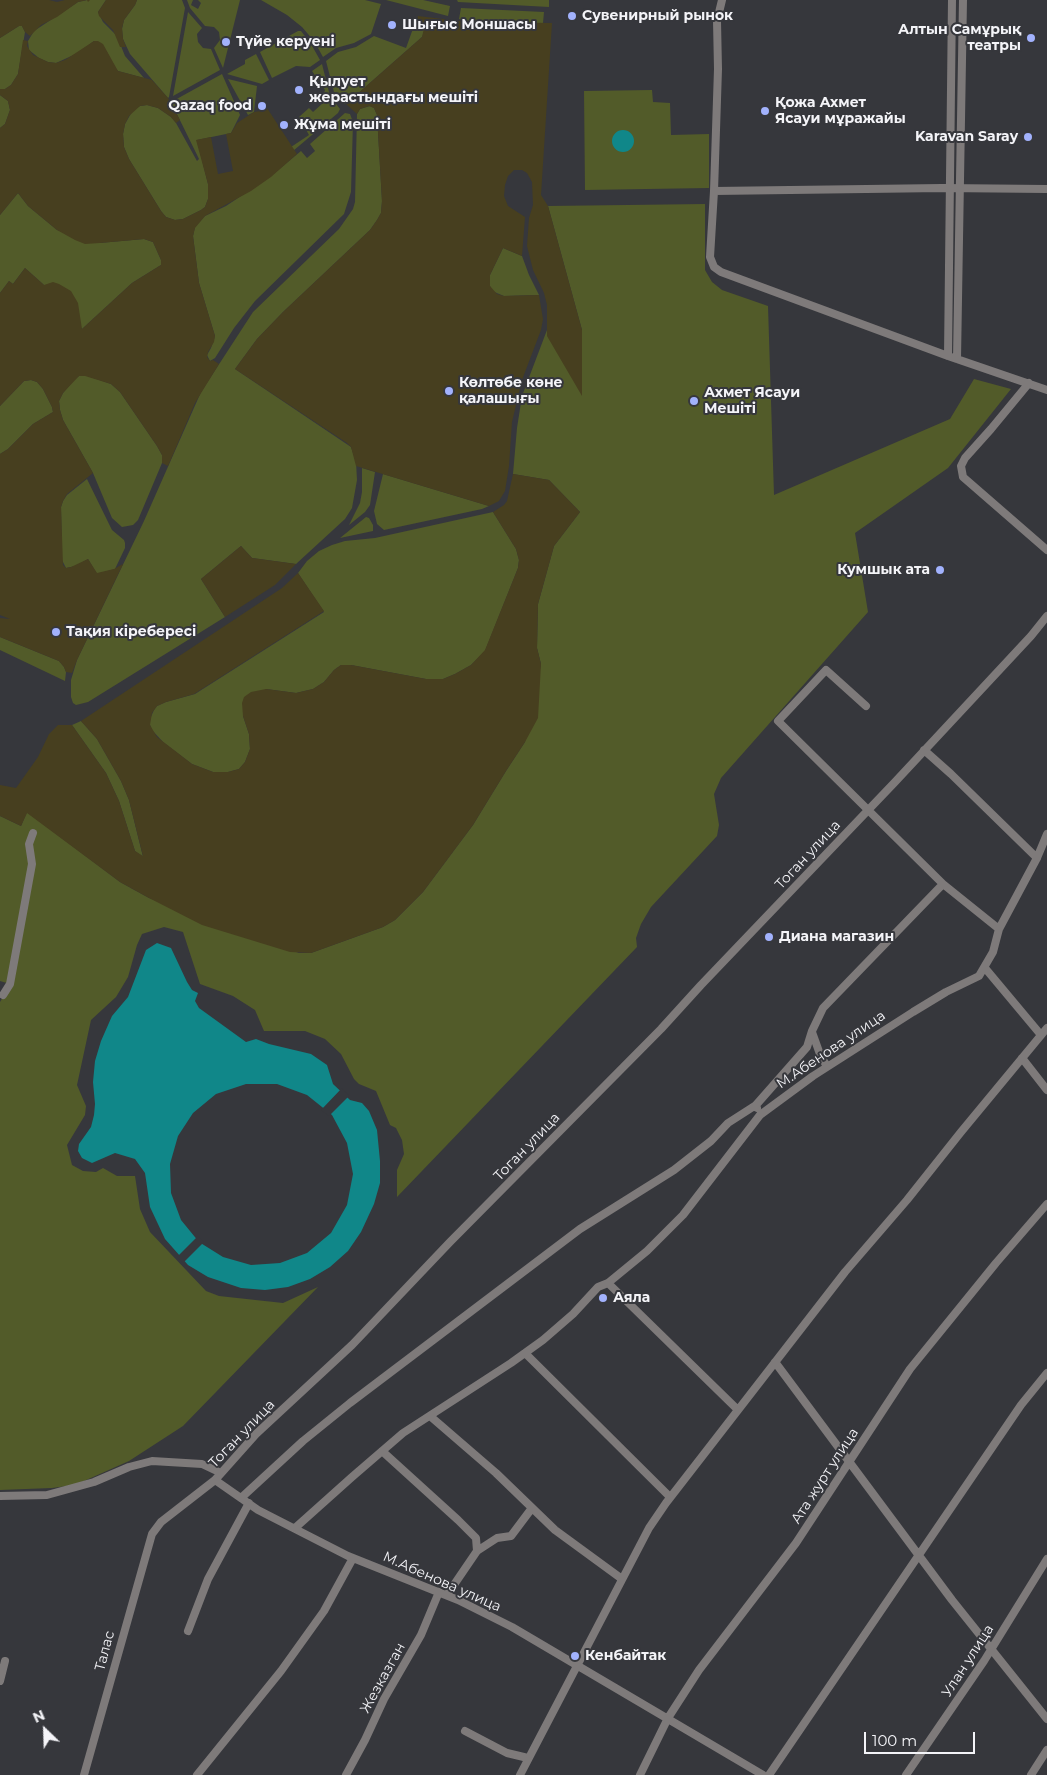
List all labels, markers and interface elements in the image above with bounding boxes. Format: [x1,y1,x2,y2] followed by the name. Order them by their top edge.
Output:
[582,8,733,24] place label: Сувенирный рынок
[566,10,578,22] marker: Сувенирный рынок
[402,17,536,33] place label: Шығыс Моншасы
[386,19,398,31] marker: Шығыс Моншасы
[898,22,1021,54] place label: Алтын Самұрық театры
[1025,32,1037,44] marker: Алтын Самұрық театры
[236,34,335,50] place label: Түйе керуені
[220,36,232,48] marker: Түйе керуені
[309,74,478,106] place label: Қылует жерастындағы мешіті
[293,84,305,96] marker: Қылует жерастындағы мешіті
[775,95,906,128] place label: Қожа Ахмет Ясауи мұражайы
[168,98,252,114] place label: Qazaq food
[256,100,268,112] marker: Qazaq food
[759,105,771,117] marker: Қожа Ахмет Ясауи мұражайы
[294,117,391,133] place label: Жұма мешіті
[278,119,290,131] marker: Жұма мешіті
[915,129,1018,145] place label: Karavan Saray
[1022,131,1034,143] marker: Karavan Saray
[459,375,563,408] place label: Көлтөбе көне қалашығы
[443,385,455,397] marker: Көлтөбе көне қалашығы
[704,385,800,418] place label: Ахмет Ясауи Мешіті
[688,395,700,407] marker: Ахмет Ясауи Мешіті
[837,562,930,578] place label: Кумшык ата
[934,564,946,576] marker: Кумшык ата
[66,624,196,640] place label: Тақия кіребересі
[50,626,62,638] marker: Тақия кіребересі
[772,817,844,893] street label: Тоган улица
[779,929,894,945] place label: Диана магазин
[763,931,775,943] marker: Диана магазин
[773,1007,889,1093] street label: М.Абенова улица
[490,1110,564,1184] street label: Тоган улица
[613,1290,650,1306] place label: Аяла
[597,1292,609,1304] marker: Аяла
[205,1397,279,1471] street label: Тоган улица
[788,1425,862,1527] street label: Ата журт улица
[380,1548,504,1616] street label: М.Абенова улица
[938,1622,998,1700] street label: Улан улица
[92,1629,118,1673] street label: Талас
[357,1640,409,1716] street label: Жезказган
[585,1648,666,1664] place label: Кенбайтак
[569,1650,581,1662] marker: Кенбайтак
[20,1705,70,1755] north arrow
[30,1706,48,1727] text: N
[867,1722,978,1754] scale bar
[872,1731,917,1750] text: 100 m

